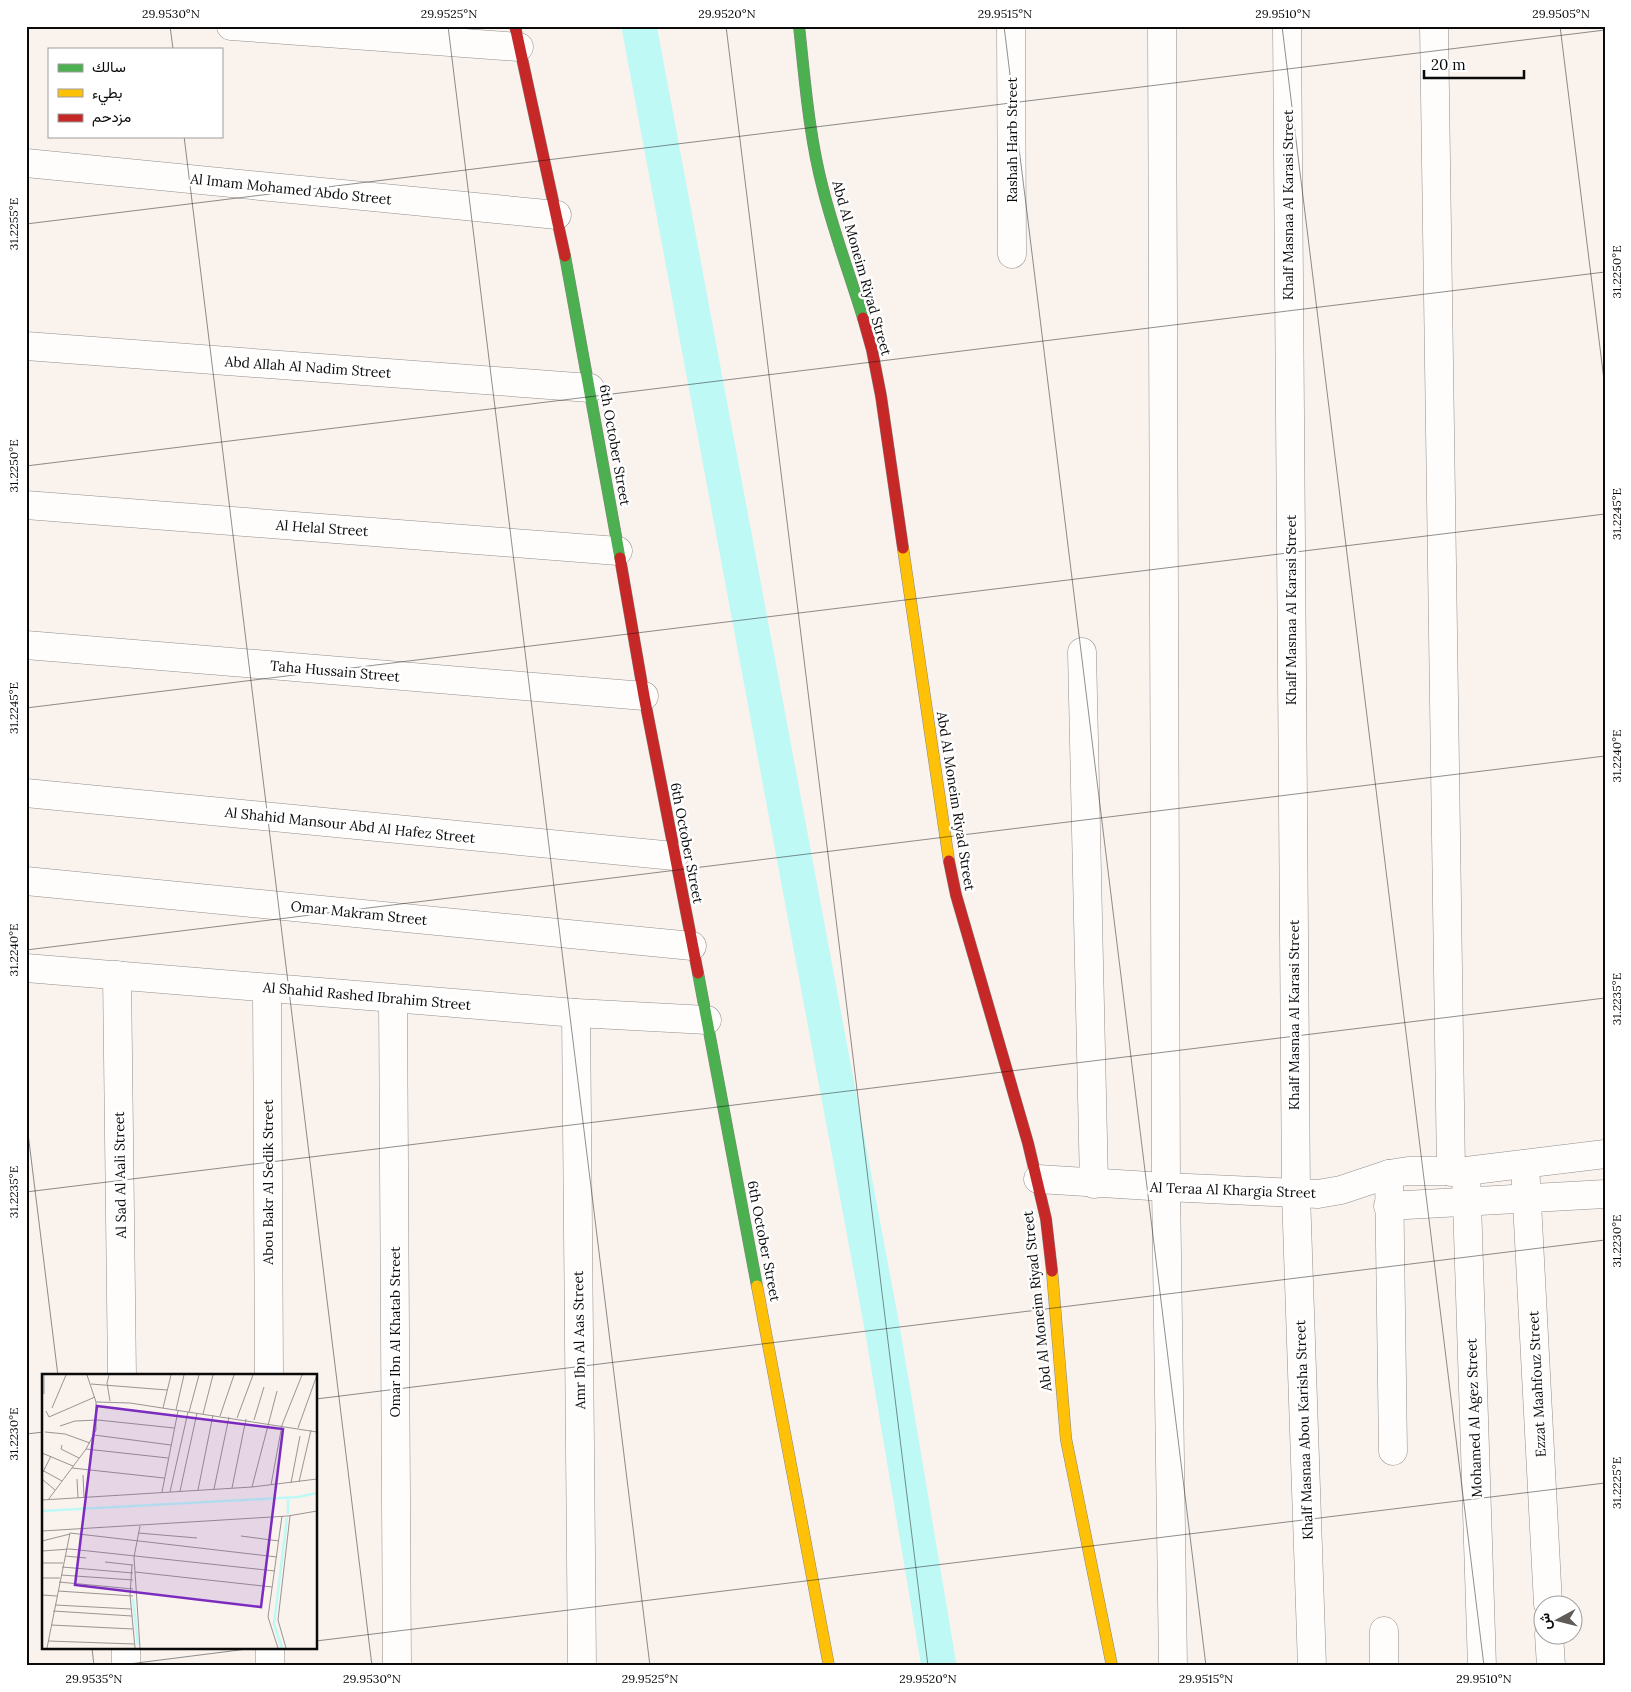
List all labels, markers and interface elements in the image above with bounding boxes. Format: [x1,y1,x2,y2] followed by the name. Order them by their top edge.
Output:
[142,6,200,21] text: 29.9530°N
[421,6,477,21] text: 29.9525°N
[698,6,756,21] text: 29.9520°N
[978,6,1032,21] text: 29.9515°N
[1255,6,1311,21] text: 29.9510°N
[1532,6,1590,21] text: 29.9505°N
[48,48,222,138] legend
[1424,48,1524,80] scale bar
[1431,55,1466,74] text: 20 m
[92,57,126,76] text: سالك
[1003,77,1021,203] street label: Rashah Harb Street
[92,83,122,106] text: بطيء
[92,107,131,127] text: مزدحم
[1279,109,1297,300] street label: Khalf Masnaa Al Karasi Street
[188,169,393,209] street label: Al Imam Mohamed Abdo Street
[828,177,896,358] street label: Abd Al Moneim Riyad Street
[6,198,21,250] text: 31.2255°E
[1609,245,1624,299] text: 31.2250°E
[223,352,392,382] street label: Abd Allah Al Nadim Street
[595,383,635,508] street label: 6th October Street
[6,439,21,493] text: 31.2250°E
[1609,488,1624,540] text: 31.2245°E
[1282,514,1300,705] street label: Khalf Masnaa Al Karasi Street
[274,516,369,540] street label: Al Helal Street
[269,656,401,686] street label: Taha Hussain Street
[6,682,21,734] text: 31.2245°E
[933,709,979,893] street label: Abd Al Moneim Riyad Street
[1609,730,1624,782] text: 31.2240°E
[666,781,708,906] street label: 6th October Street
[223,803,477,847] street label: Al Shahid Mansour Abd Al Hafez Street
[290,897,429,929] street label: Omar Makram Street
[1285,919,1303,1110] street label: Khalf Masnaa Al Karasi Street
[6,924,21,976] text: 31.2240°E
[1609,973,1624,1025] text: 31.2235°E
[261,978,472,1014] street label: Al Shahid Rashed Ibrahim Street
[259,1099,277,1266] street label: Abou Bakr Al Sedik Street
[110,1111,130,1240] street label: Al Sad Al Aali Street
[6,1166,21,1218] text: 31.2235°E
[1149,1178,1317,1202] street label: Al Teraa Al Khargia Street
[743,1179,785,1304] street label: 6th October Street
[1019,1209,1056,1393] street label: Abd Al Moneim Riyad Street
[1609,1214,1624,1268] text: 31.2230°E
[386,1246,404,1418] street label: Omar Ibn Al Khatab Street
[569,1270,589,1410] street label: Amr Ibn Al Aas Street
[1524,1310,1550,1458] street label: Ezzat Maahfouz Street
[1291,1319,1317,1540] street label: Khalf Masnaa Abou Karisha Street
[1462,1337,1486,1498] street label: Mohamed Al Agez Street
[42,1374,318,1650] inset map
[6,1407,21,1461] text: 31.2230°E
[1609,1457,1624,1509] text: 31.2225°E
[1534,1594,1584,1644] north arrow
[1535,1612,1555,1631] text: ش
[66,1671,122,1686] text: 29.9535°N
[343,1671,401,1686] text: 29.9530°N
[622,1671,678,1686] text: 29.9525°N
[899,1671,957,1686] text: 29.9520°N
[1179,1671,1233,1686] text: 29.9515°N
[1456,1671,1512,1686] text: 29.9510°N

